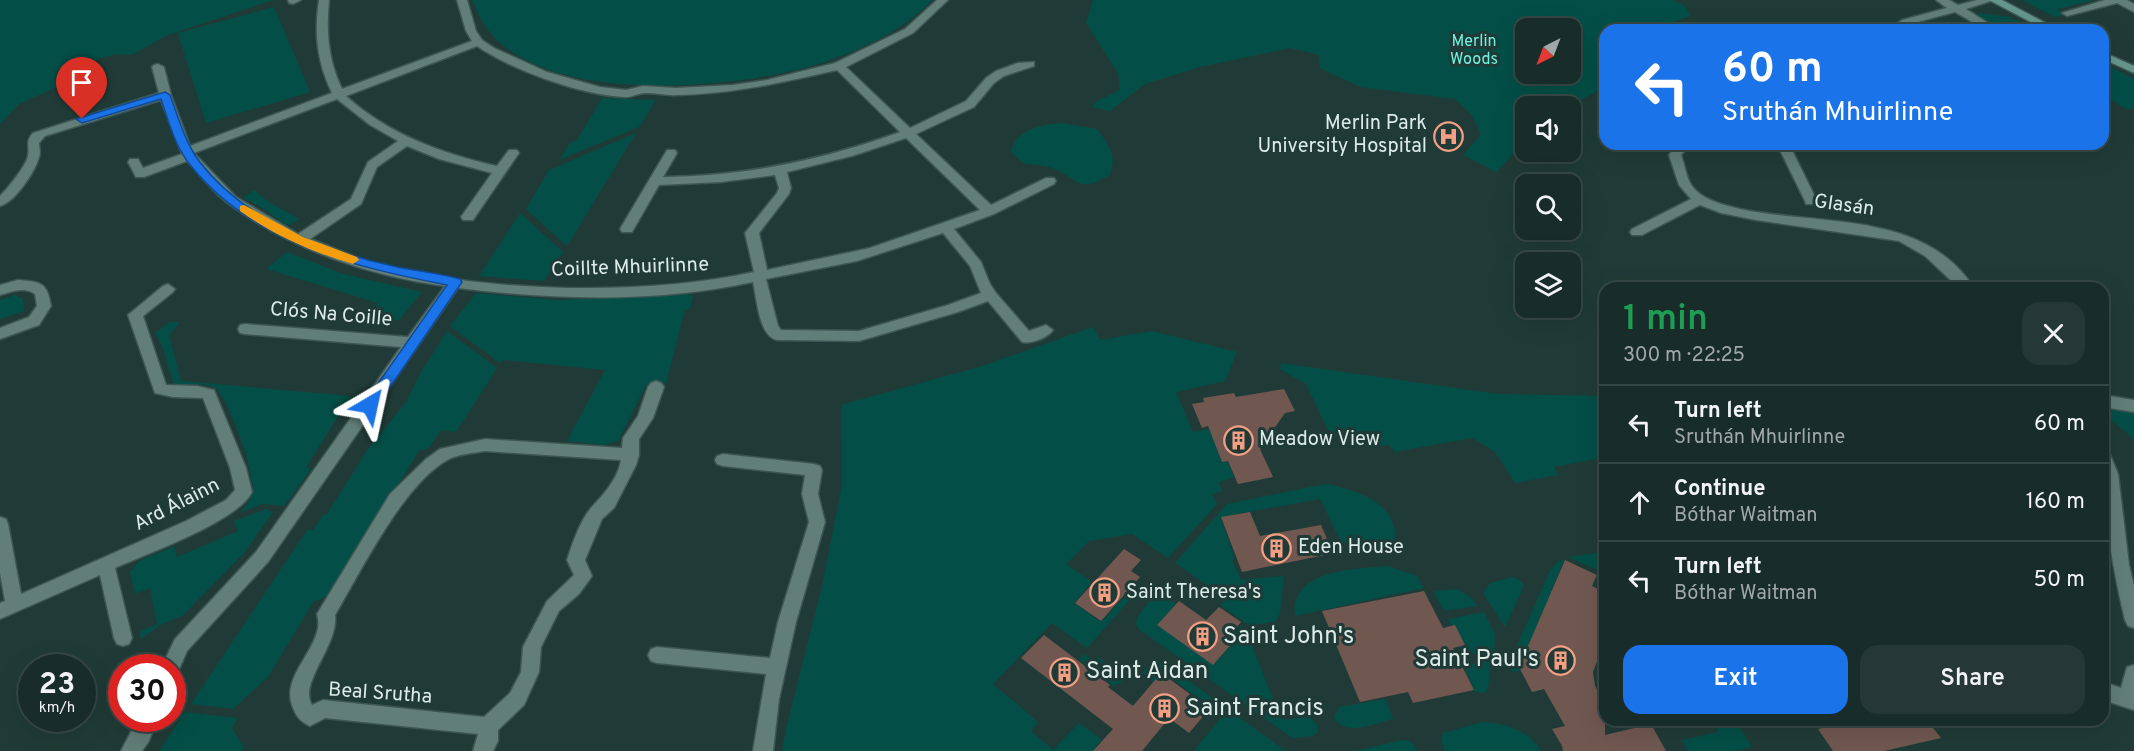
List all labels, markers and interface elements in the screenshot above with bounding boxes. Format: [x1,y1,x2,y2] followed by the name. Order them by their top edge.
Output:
[1515,18,1581,84] north arrow
[1515,18,1581,318] map controls
[1450,32,1498,70] park label: Merlin Woods
[1722,44,1823,97] text: 60 m
[1623,48,1701,126] icon: left
[56,57,107,119] pin
[65,66,98,99] icon: arrive
[1515,96,1581,162] button: sound
[1722,96,1953,130] text: Sruthán Mhuirlinne
[1257,111,1427,160] place label: Merlin Park University Hospital
[1432,120,1464,152] hospital icon: Merlin Park University Hospital
[1515,174,1581,240] button: search
[1812,189,1876,223] street label: Glasán
[551,252,709,284] street label: Coillte Mhuirlinne
[1515,252,1581,318] button: layers
[269,297,393,333] street label: Clós Na Coille
[1623,297,1708,343] text: 1 min
[2022,302,2085,365] button: close
[1623,343,1745,369] text: 300 m · 22:25
[338,373,402,437] position arrow
[1674,398,1762,425] text: Turn left
[1623,408,1656,441] icon: left
[2034,411,2085,438] text: 60 m
[1222,424,1254,456] building icon: Meadow View
[1674,425,1845,451] text: Sruthán Mhuirlinne
[1259,427,1380,453] place label: Meadow View
[129,470,224,538] street label: Ard Álainn
[1674,476,1765,503] text: Continue
[1623,486,1656,519] icon: ahead
[2026,489,2085,516] text: 160 m
[1674,503,1818,529] text: Bóthar Waitman
[1261,532,1293,564] building icon: Eden House
[1298,535,1404,561] place label: Eden House
[1674,554,1762,581] text: Turn left
[1623,564,1656,597] icon: left
[2033,567,2085,594] text: 50 m
[1089,577,1121,609] building icon: Saint Theresa's
[1126,580,1261,606] place label: Saint Theresa's
[1674,581,1818,607] text: Bóthar Waitman
[1186,621,1218,653] building icon: Saint John's
[1223,622,1354,652] place label: Saint John's
[1544,644,1576,676] building icon: Saint Paul's
[1415,645,1539,675] place label: Saint Paul's
[1623,645,1848,714] button: Exit
[1860,645,2085,714] button: Share
[108,654,186,732] speed limit sign: 30
[1049,656,1081,688] building icon: Saint Aidan
[1086,657,1208,687] place label: Saint Aidan
[39,667,75,704] text: 23
[327,677,433,711] street label: Beal Srutha
[1149,693,1181,725] building icon: Saint Francis
[1186,694,1324,724] place label: Saint Francis
[39,699,75,718] text: km/h

